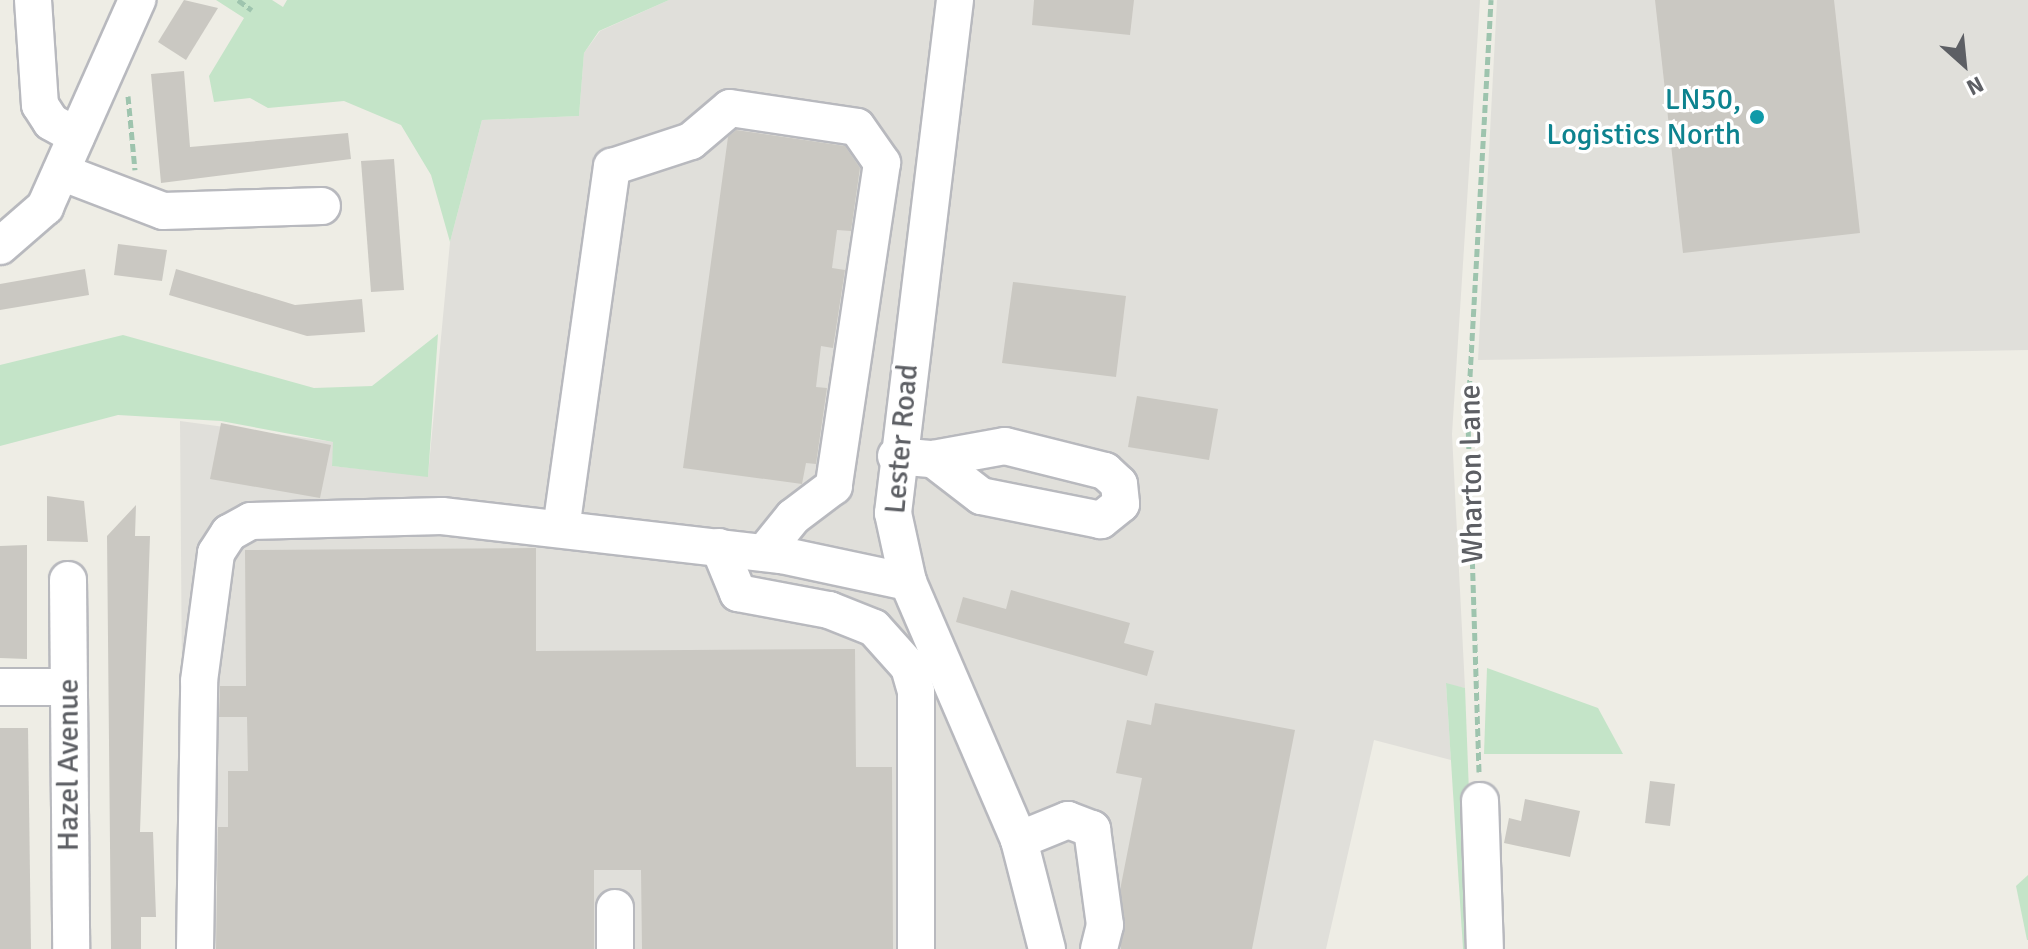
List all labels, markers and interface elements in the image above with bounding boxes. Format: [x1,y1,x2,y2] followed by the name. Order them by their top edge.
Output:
[1924,24,2004,104] north arrow
[1962,70,1988,101] text: N
[1546,82,1741,152] place label: LN50, Logistics North
[1748,108,1766,126] marker: LN50, Logistics North
[878,363,926,515] street label: Lester Road
[1452,384,1492,564] street label: Wharton Lane
[51,679,87,851] street label: Hazel Avenue

